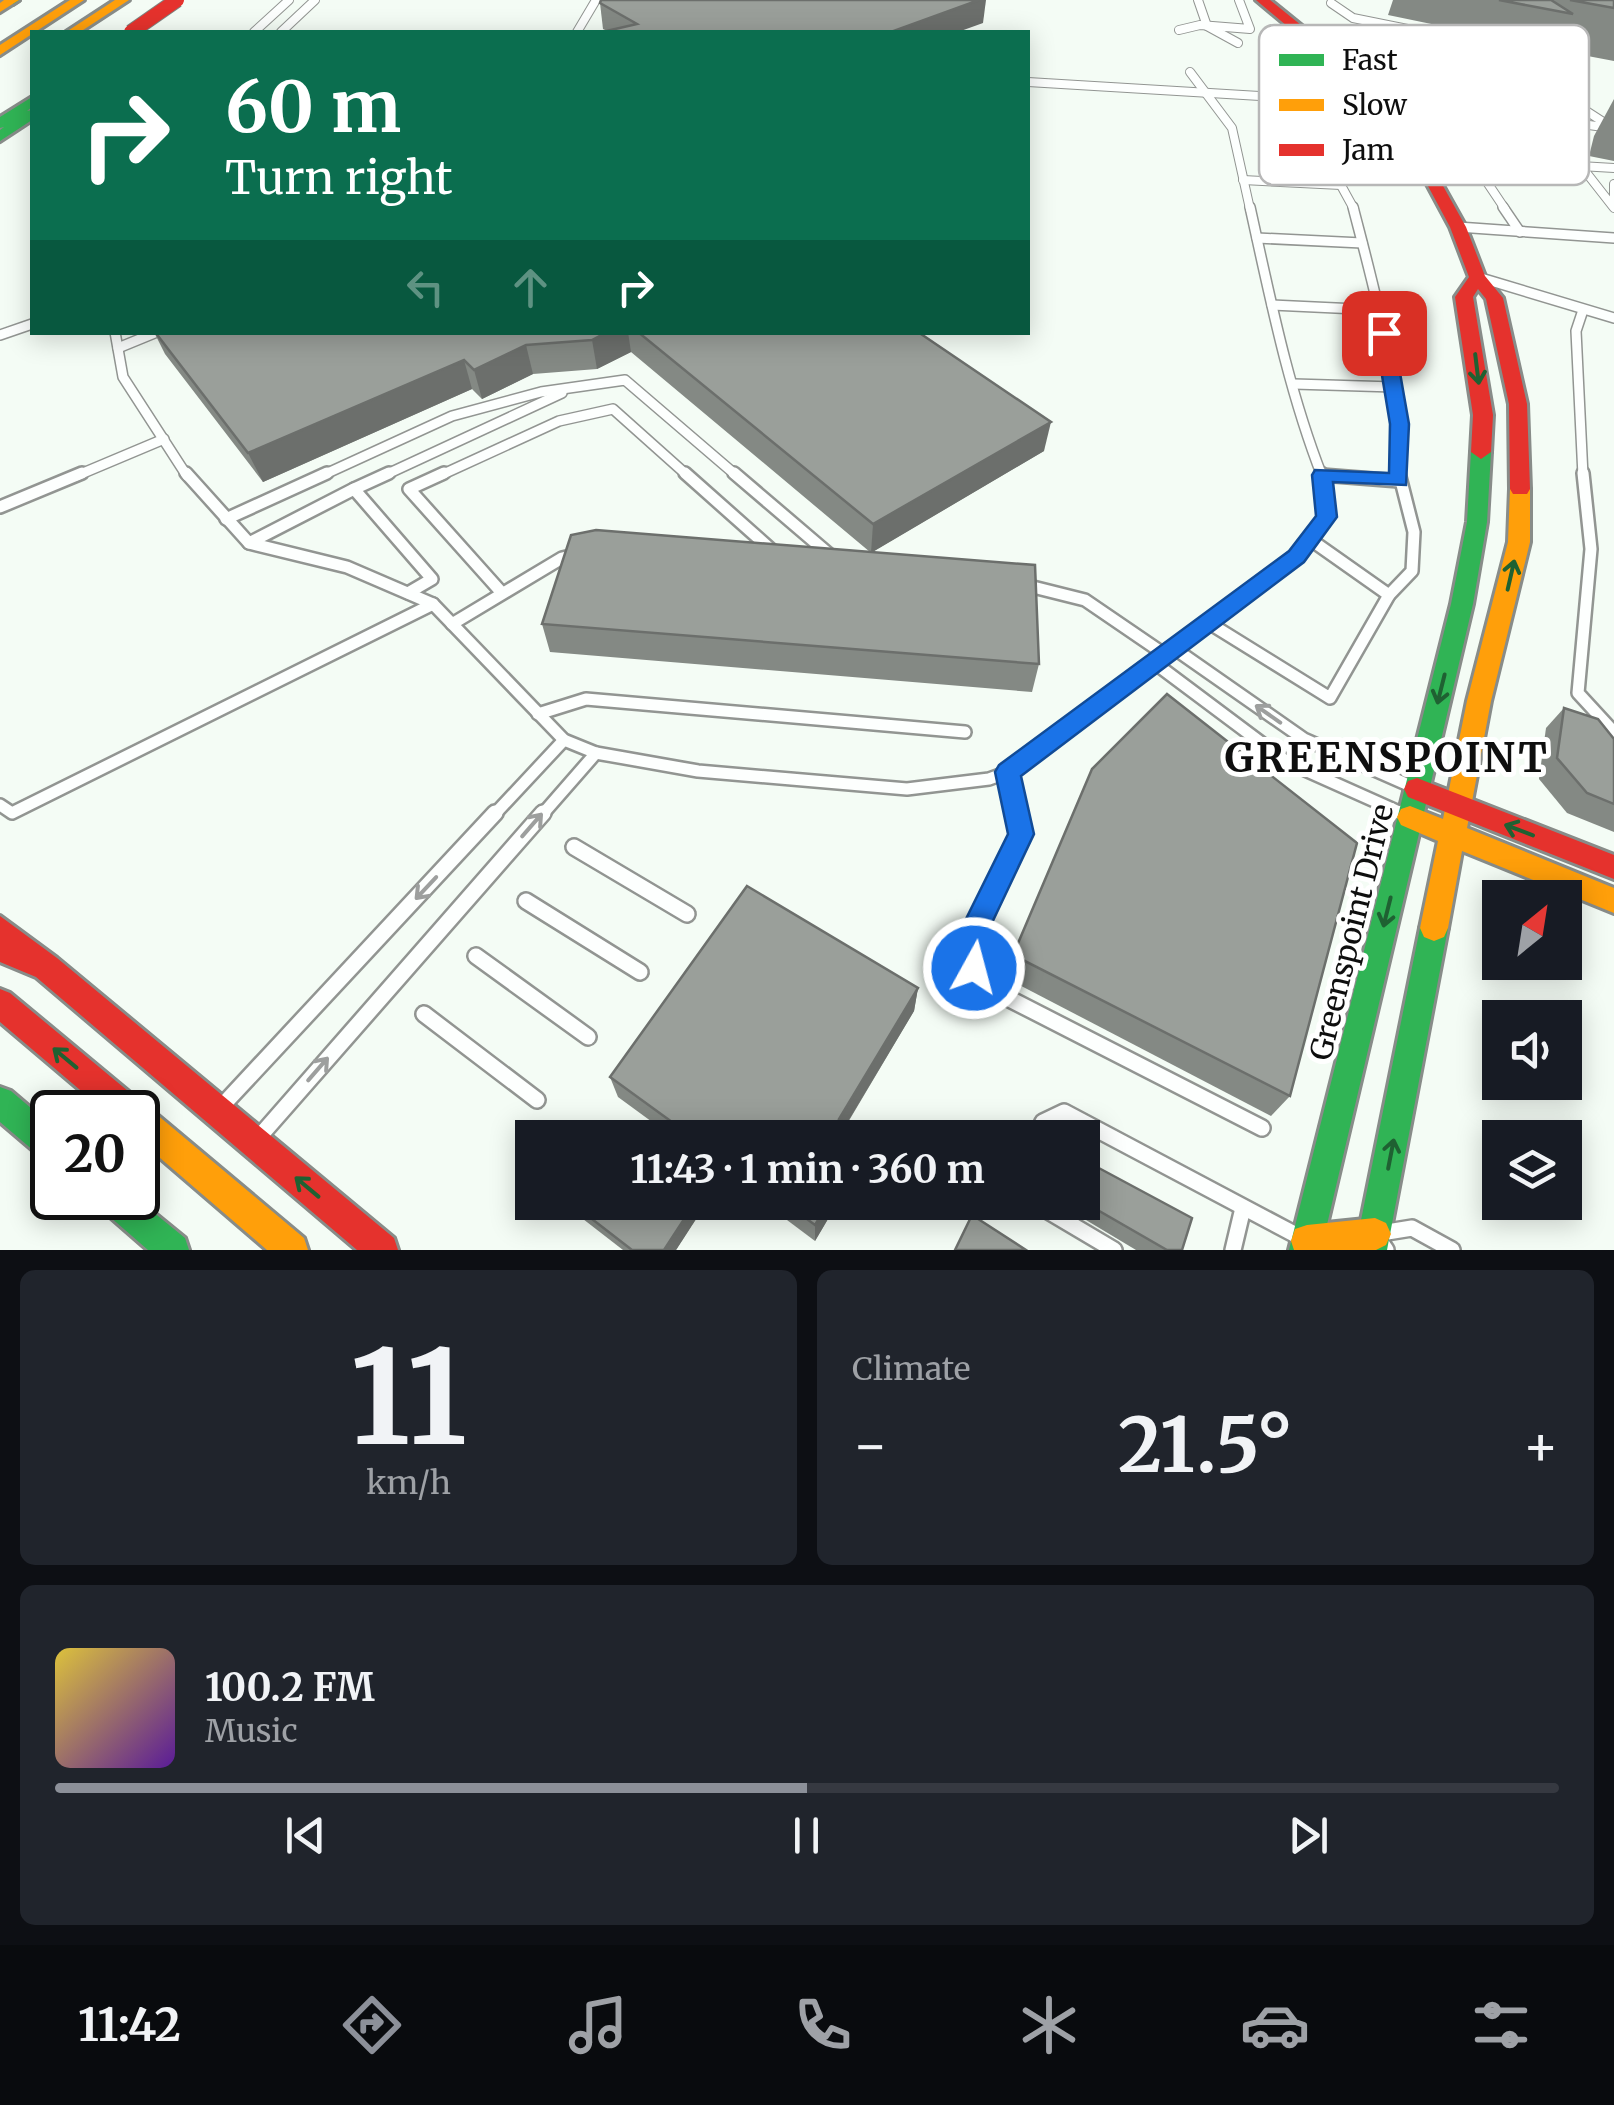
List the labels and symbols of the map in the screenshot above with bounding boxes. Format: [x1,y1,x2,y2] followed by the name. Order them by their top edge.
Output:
[1259,25,1589,185] legend
[1342,42,1398,78] text: Fast
[1342,87,1407,123] text: Slow
[1341,132,1395,168] text: Jam
[1342,291,1427,376] pin
[1468,352,1486,385] one-way arrow
[1503,560,1521,592] one-way arrow
[1431,672,1449,704] one-way arrow
[1255,703,1282,724] one-way arrow
[1224,733,1550,783] district label: GREENSPOINT
[1301,800,1401,1064] street label: Greenspoint Drive
[521,813,544,838] one-way arrow
[1505,820,1536,838] one-way arrow
[415,875,438,900] one-way arrow
[1482,880,1582,980] north arrow
[1377,895,1395,927] one-way arrow
[922,916,1026,1020] position arrow
[52,1047,78,1069] one-way arrow
[307,1057,329,1083] one-way arrow
[30,1090,160,1220] speed limit sign: 20
[1382,1139,1401,1171] one-way arrow
[294,1177,320,1199] one-way arrow

